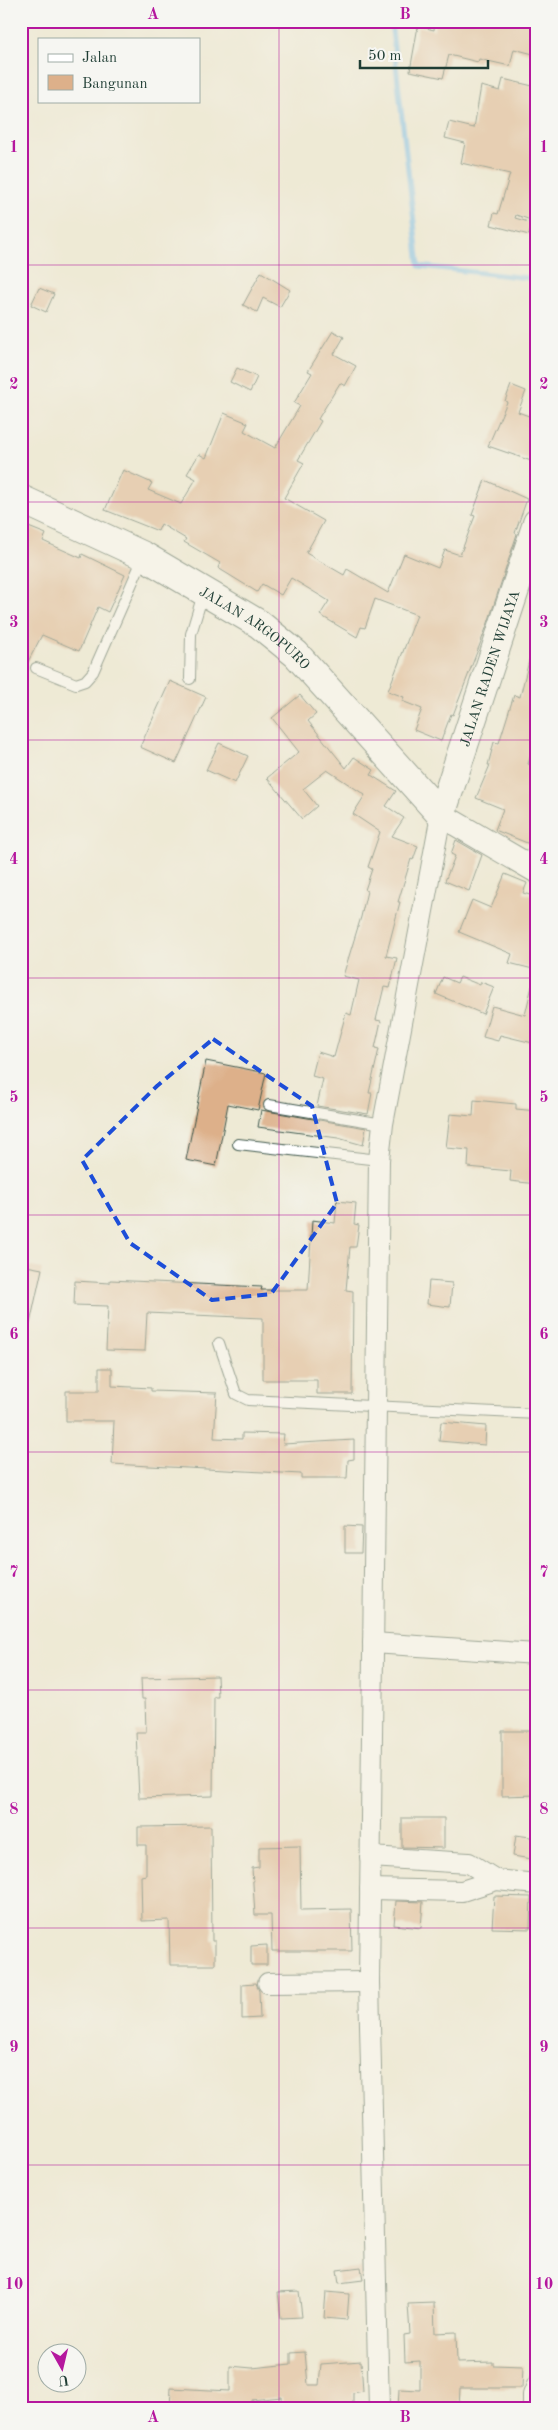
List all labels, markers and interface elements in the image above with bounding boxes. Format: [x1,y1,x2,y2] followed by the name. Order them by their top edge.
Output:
[147,7,159,23] text: A
[399,7,411,23] text: B
[38,38,200,102] legend
[360,38,488,70] scale bar
[368,49,402,64] text: 50 m
[82,51,117,66] text: Jalan
[82,77,148,92] text: Bangunan
[9,140,19,156] text: 1
[539,140,549,156] text: 1
[9,377,19,393] text: 2
[539,377,549,393] text: 2
[197,584,312,673] street label: JALAN ARGOPURO
[458,588,523,748] street label: JALAN RADEN WIJAYA
[9,615,19,631] text: 3
[539,615,549,631] text: 3
[9,852,19,868] text: 4
[539,852,549,868] text: 4
[9,1090,19,1106] text: 5
[539,1090,549,1106] text: 5
[9,1327,19,1343] text: 6
[539,1327,549,1343] text: 6
[9,1565,19,1581] text: 7
[539,1565,549,1581] text: 7
[9,1802,19,1818] text: 8
[539,1802,549,1818] text: 8
[9,2040,19,2056] text: 9
[539,2040,549,2056] text: 9
[5,2277,23,2293] text: 10
[535,2277,553,2293] text: 10
[38,2342,88,2392] north arrow
[57,2372,70,2388] text: U
[147,2410,159,2426] text: A
[399,2410,411,2426] text: B

